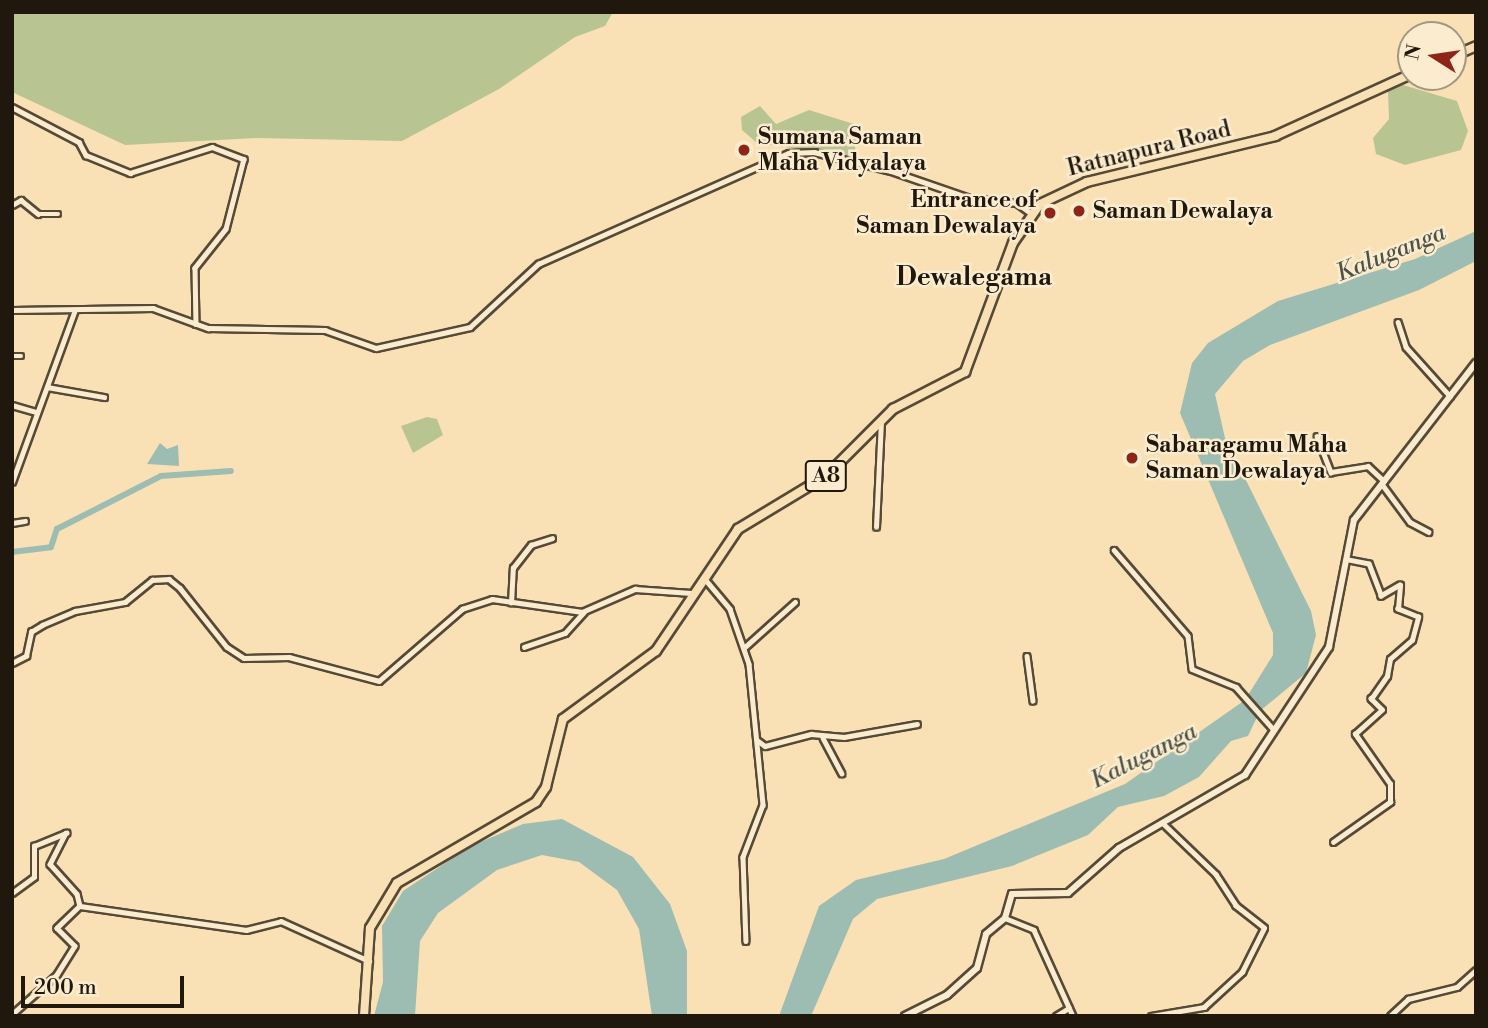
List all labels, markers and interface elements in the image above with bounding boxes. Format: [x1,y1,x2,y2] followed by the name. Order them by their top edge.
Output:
[1397,21,1467,91] north arrow
[1400,42,1427,62] text: N
[1064,115,1234,183] street label: Ratnapura Road
[758,123,926,177] place label: Sumana Saman Maha Vidyalaya
[736,142,752,158] marker: Sumana Saman Maha Vidyalaya
[856,186,1036,240] place label: Entrance of Saman Dewalaya
[1093,197,1273,225] place label: Saman Dewalaya
[1071,203,1087,219] marker: Saman Dewalaya
[1042,205,1058,221] marker: Entrance of Saman Dewalaya
[1332,219,1450,289] water label: Kaluganga
[896,262,1052,294] district label: Dewalegama
[1146,431,1347,485] place label: Sabaragamu Maha Saman Dewalaya
[1124,450,1140,466] marker: Sabaragamu Maha Saman Dewalaya
[803,458,849,494] road number: A8
[1086,718,1202,796] water label: Kaluganga
[24,962,187,1006] scale bar
[34,975,97,1001] text: 200 m

